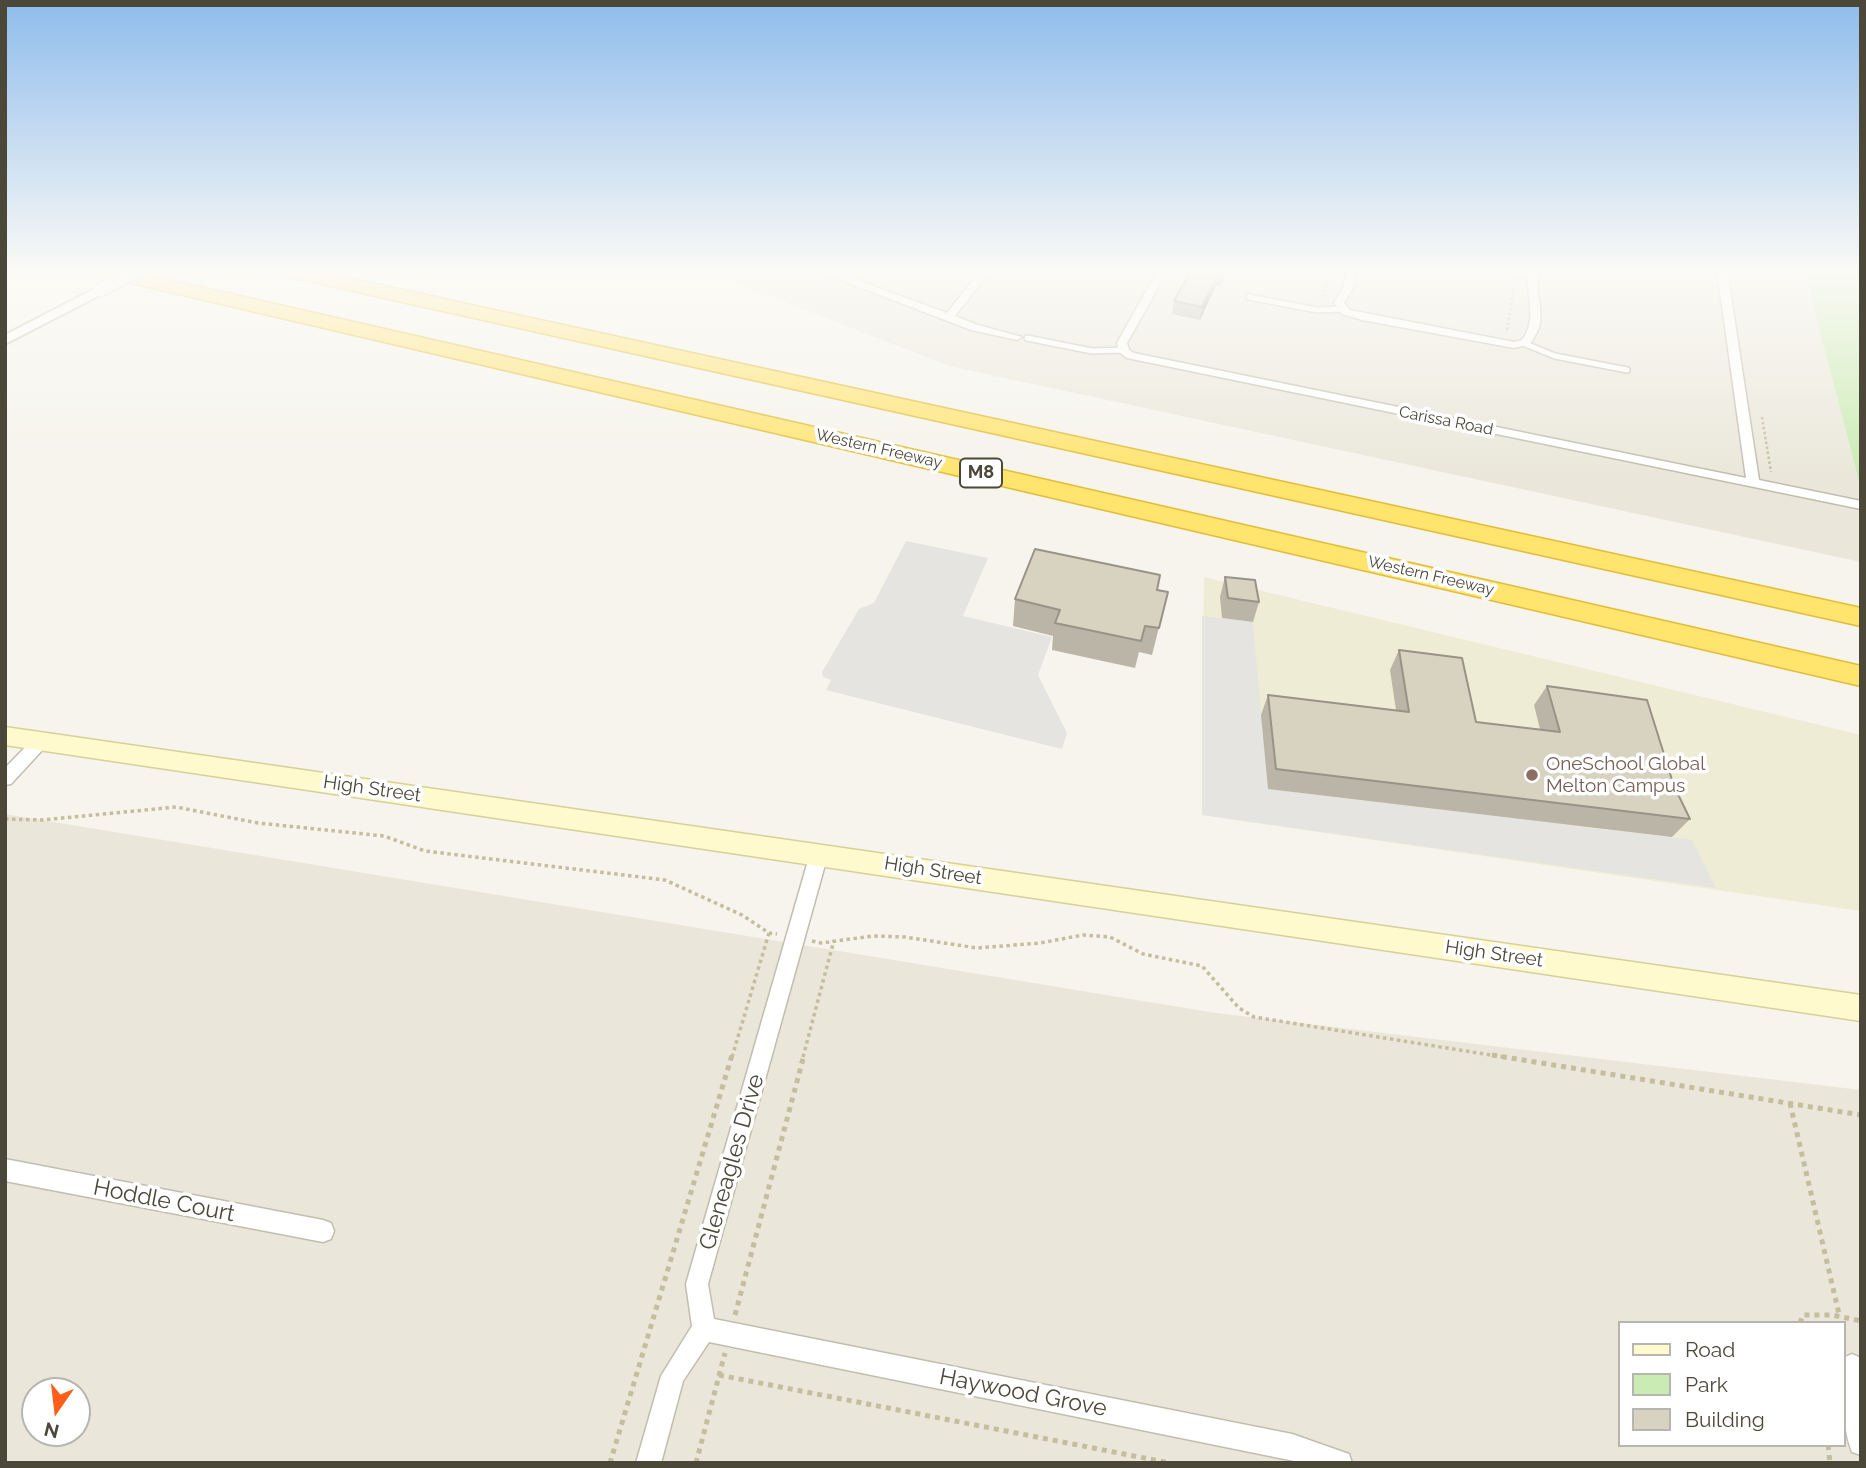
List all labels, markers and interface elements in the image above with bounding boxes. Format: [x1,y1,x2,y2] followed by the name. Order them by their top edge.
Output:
[1397,402,1495,440] street label: Carissa Road
[814,425,944,473] street label: Western Freeway
[960,458,1002,488] road number: M8
[1366,552,1496,600] street label: Western Freeway
[1546,753,1705,797] place label: OneSchool Global Melton Campus
[1524,767,1540,783] marker: OneSchool Global Melton Campus
[322,771,422,807] street label: High Street
[883,852,983,890] street label: High Street
[1444,936,1544,972] street label: High Street
[694,1071,770,1253] street label: Gleneagles Drive
[91,1174,237,1228] street label: Hoddle Court
[1618,1321,1845,1447] legend
[1685,1337,1735,1362] text: Road
[937,1363,1109,1423] street label: Haywood Grove
[1685,1372,1728,1397] text: Park
[21,1377,91,1447] north arrow
[1685,1407,1765,1432] text: Building
[42,1418,61,1443] text: N

